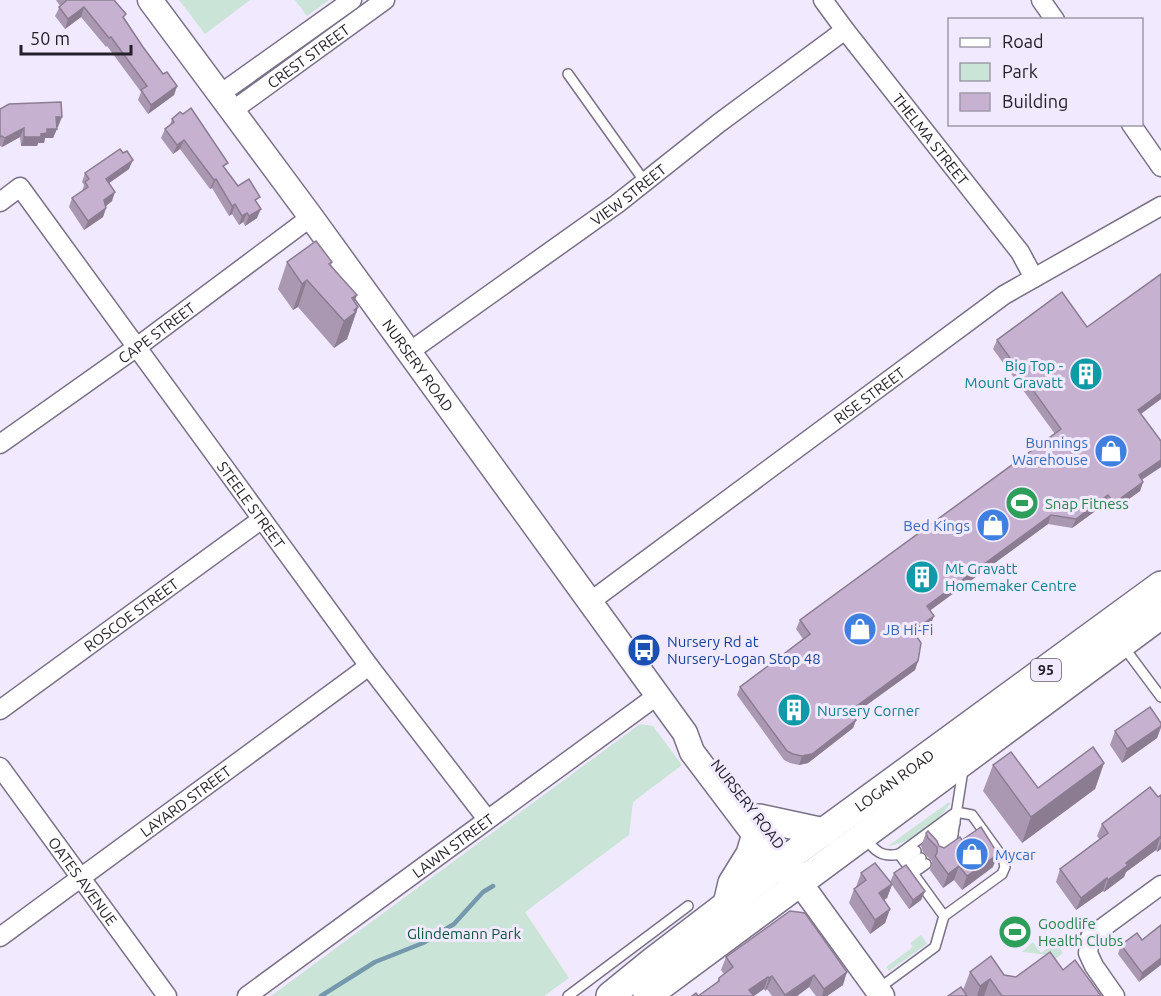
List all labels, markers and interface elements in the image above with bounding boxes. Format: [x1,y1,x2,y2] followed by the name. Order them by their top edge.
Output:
[21,18,130,56] scale bar
[948,18,1143,126] legend
[264,20,353,91] street label: CREST STREET
[30,28,70,48] text: 50 m
[1002,31,1044,51] text: Road
[1002,61,1038,81] text: Park
[890,90,973,189] street label: THELMA STREET
[1002,91,1068,111] text: Building
[587,160,670,228] street label: VIEW STREET
[115,298,198,366] street label: CAPE STREET
[379,316,457,414] street label: NURSERY ROAD
[1068,356,1104,392] building icon: Big Top - Mount Gravatt
[965,357,1063,391] place label: Big Top - Mount Gravatt
[830,363,908,427] street label: RISE STREET
[1093,433,1129,469] shop icon: Bunnings Warehouse
[1012,434,1088,468] place label: Bunnings Warehouse
[214,458,289,552] street label: STEELE STREET
[1004,485,1040,521] sports icon: Snap Fitness
[1045,495,1129,512] place label: Snap Fitness
[975,507,1011,543] shop icon: Bed Kings
[903,517,970,534] place label: Bed Kings
[904,559,940,595] building icon: Mt Gravatt Homemaker Centre
[945,560,1077,594] place label: Mt Gravatt Homemaker Centre
[81,574,182,654] street label: ROSCOE STREET
[842,611,878,647] shop icon: JB Hi-Fi
[883,621,933,638] place label: JB Hi-Fi
[626,632,662,668] bus stop icon: Nursery Rd at Nursery-Logan Stop 48
[667,633,821,667] place label: Nursery Rd at Nursery-Logan Stop 48
[1031,659,1061,681] road number: 95
[776,692,812,728] building icon: Nursery Corner
[817,702,920,719] place label: Nursery Corner
[851,745,937,815] street label: LOGAN ROAD
[708,756,788,852] street label: NURSERY ROAD
[137,762,235,840] street label: LAYARD STREET
[409,810,497,881] street label: LAWN STREET
[45,834,121,928] street label: OATES AVENUE
[954,836,990,872] shop icon: Mycar
[995,846,1036,863] place label: Mycar
[997,914,1033,950] sports icon: Goodlife Health Clubs
[1038,915,1123,949] place label: Goodlife Health Clubs
[407,925,522,942] park label: Glindemann Park

